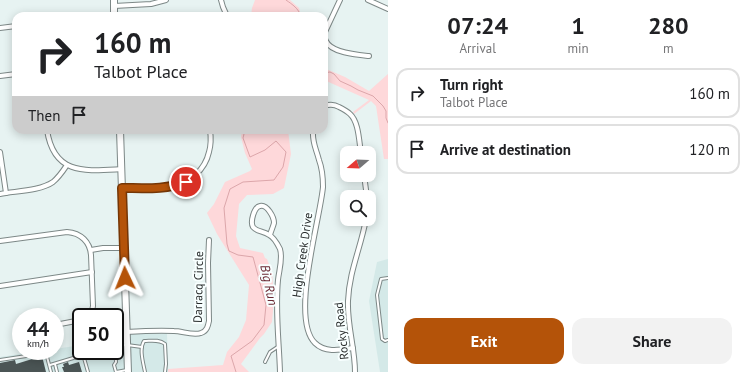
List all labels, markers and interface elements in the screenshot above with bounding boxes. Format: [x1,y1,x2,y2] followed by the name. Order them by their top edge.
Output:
[447,10,508,41] text: 07:24
[571,10,585,41] text: 1
[648,10,689,41] text: 280
[94,24,171,61] text: 160 m
[28,28,80,80] icon: right
[460,40,496,57] text: Arrival
[567,40,589,57] text: min
[663,40,674,57] text: m
[94,60,188,83] text: Talbot Place
[440,75,503,94] text: Turn right
[406,82,428,104] icon: right
[689,84,730,103] text: 160 m
[440,94,508,111] text: Talbot Place
[68,104,90,126] icon: arrive
[28,106,60,125] text: Then
[406,138,428,160] icon: arrive
[440,140,571,159] text: Arrive at destination
[689,140,730,159] text: 120 m
[340,146,376,182] north arrow
[340,146,376,226] map controls
[169,165,203,199] pin
[175,171,197,193] icon: arrive
[340,190,376,226] button: search
[289,211,315,299] street label: High Creek Drive
[190,251,206,323] street label: Darracq Circle
[104,257,146,299] position arrow
[256,263,282,307] water label: Big Run
[331,301,351,361] street label: Rocky Road
[72,308,124,360] speed limit sign: 50
[27,316,49,342] text: 44
[404,318,564,364] button: Exit
[572,318,732,364] button: Share
[27,337,49,350] text: km/h

